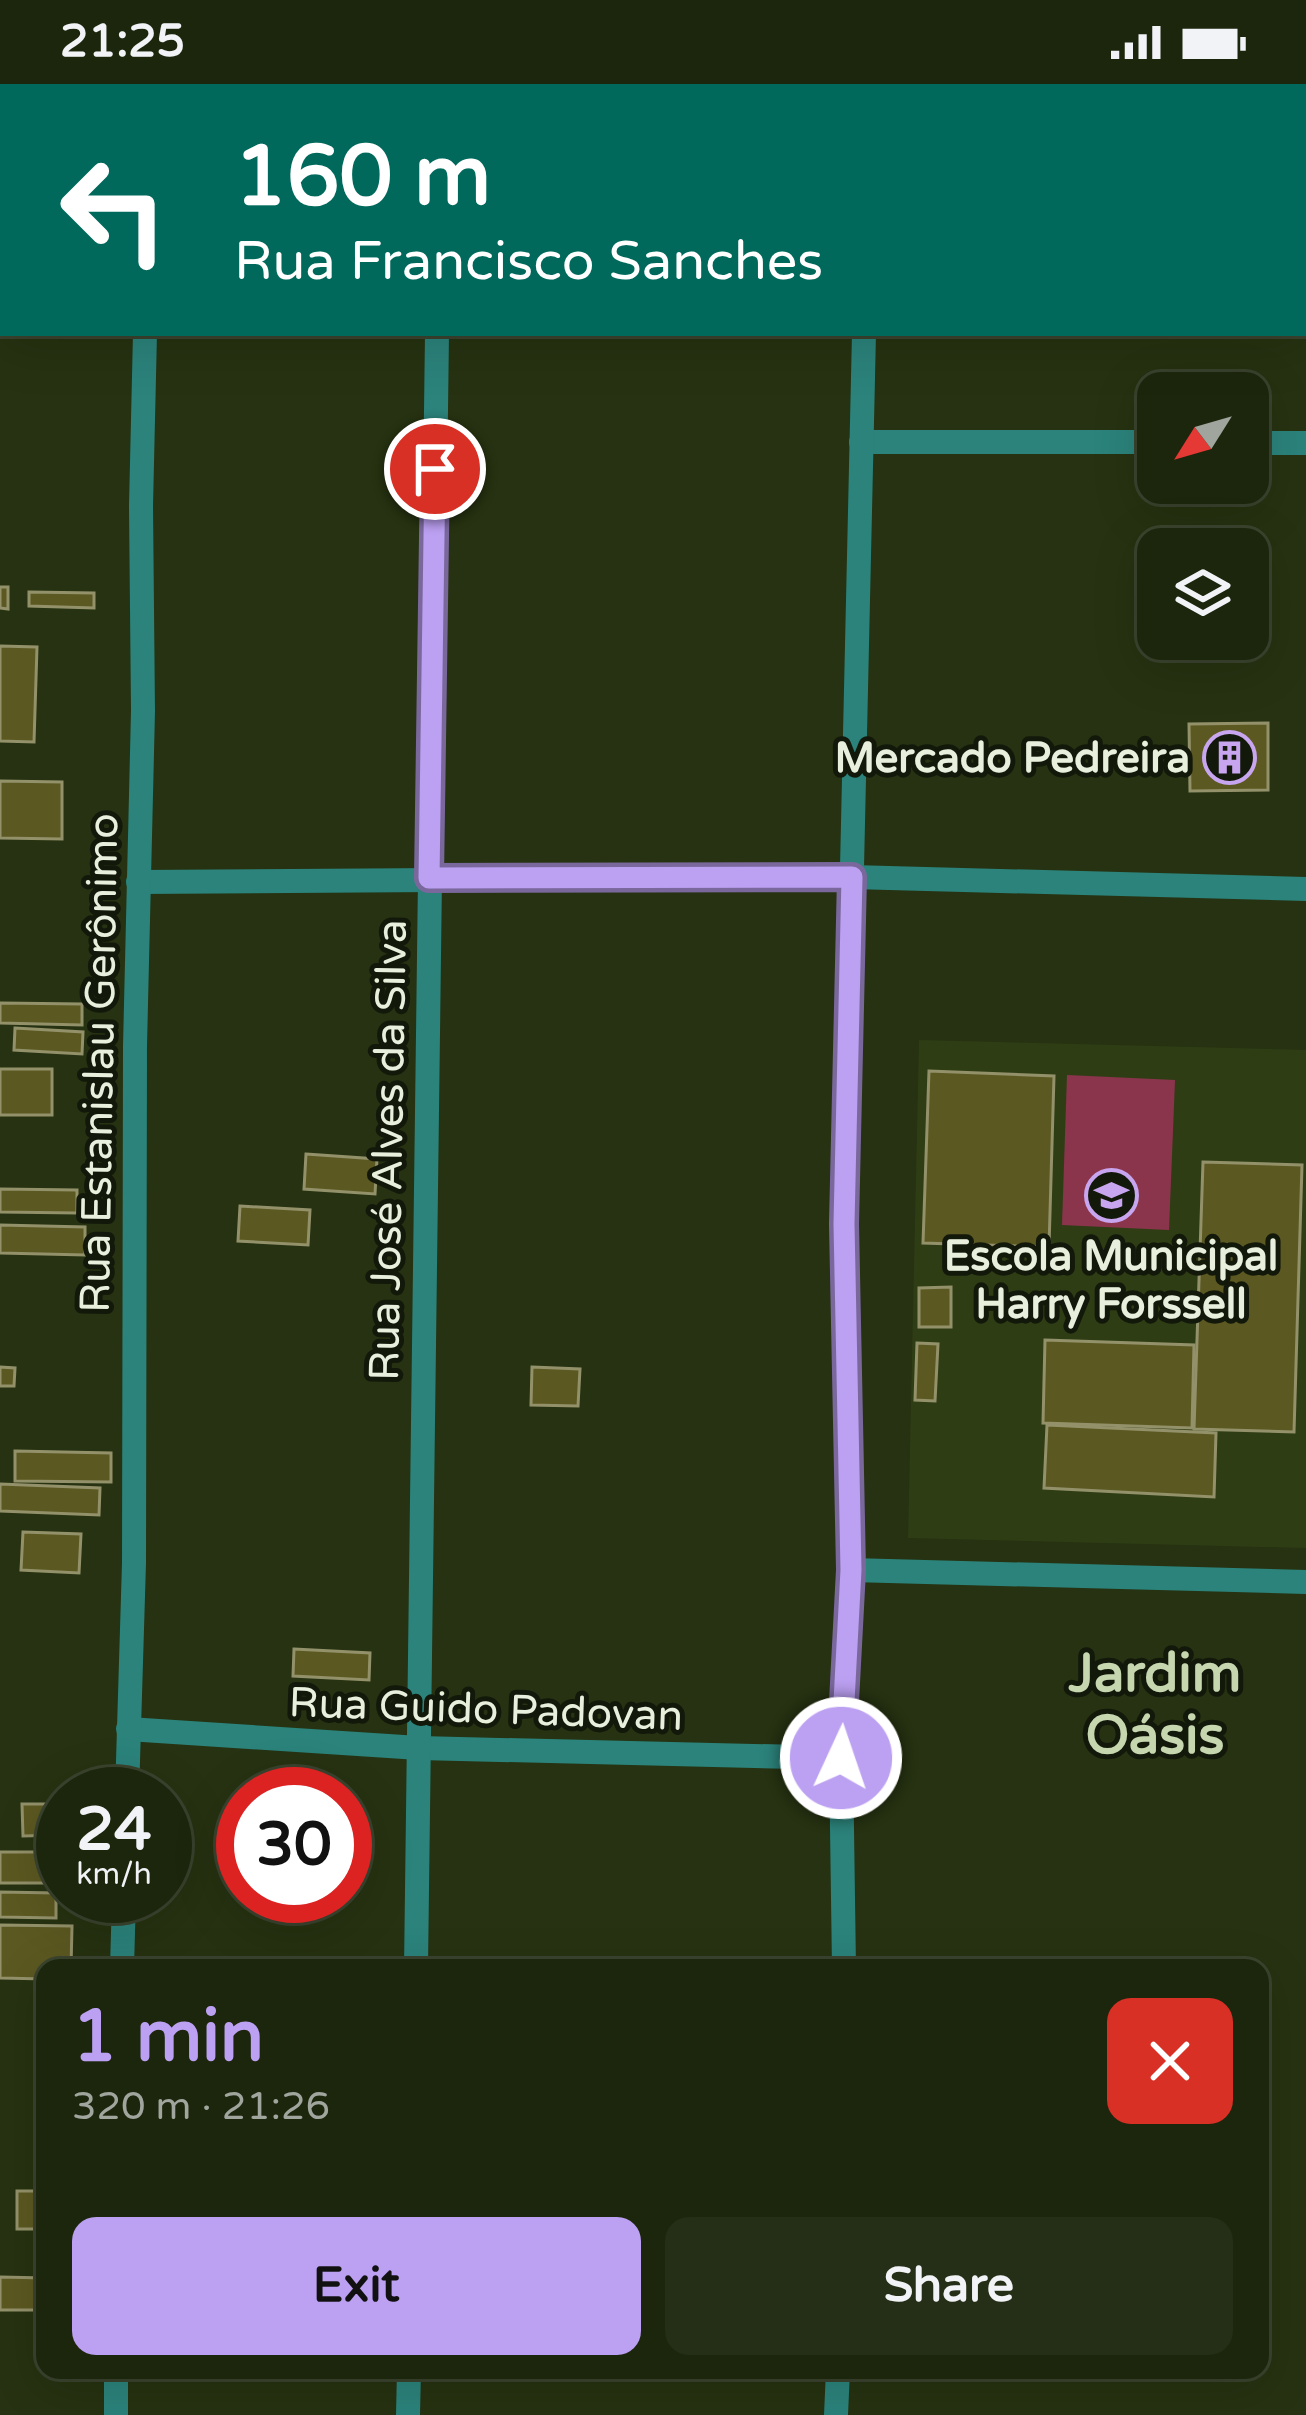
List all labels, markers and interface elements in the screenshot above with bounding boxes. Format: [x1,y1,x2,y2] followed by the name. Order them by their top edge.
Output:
[60,15,185,69] text: 21:25
[234,127,491,228] text: 160 m
[36,132,192,288] icon: left
[234,229,823,294] text: Rua Francisco Sanches
[1137,372,1269,504] north arrow
[1137,372,1269,660] map controls
[384,418,486,520] pin
[402,436,468,502] icon: arrive
[1137,528,1269,660] button: layers
[1201,729,1257,785] building icon: Mercado Pedreira
[835,733,1190,784] place label: Mercado Pedreira
[70,813,129,1313] street label: Rua Estanislau Gerônimo
[359,919,418,1381] street label: Rua José Alves da Silva
[1083,1168,1139,1224] school or university icon: Escola Municipal Harry Forssell
[944,1231,1278,1330] place label: Escola Municipal Harry Forssell
[1068,1641,1241,1768] district label: Jardim Oásis
[288,1677,684,1742] street label: Rua Guido Padovan
[778,1695,904,1821] position arrow
[216,1767,372,1923] speed limit sign: 30
[76,1794,152,1866] text: 24
[76,1856,152,1893] text: km/h
[72,1994,264,2081] text: 1 min
[1107,1998,1233,2124] button: close
[72,2083,330,2130] text: 320 m · 21:26
[72,2217,641,2355] button: Exit
[665,2217,1233,2355] button: Share

